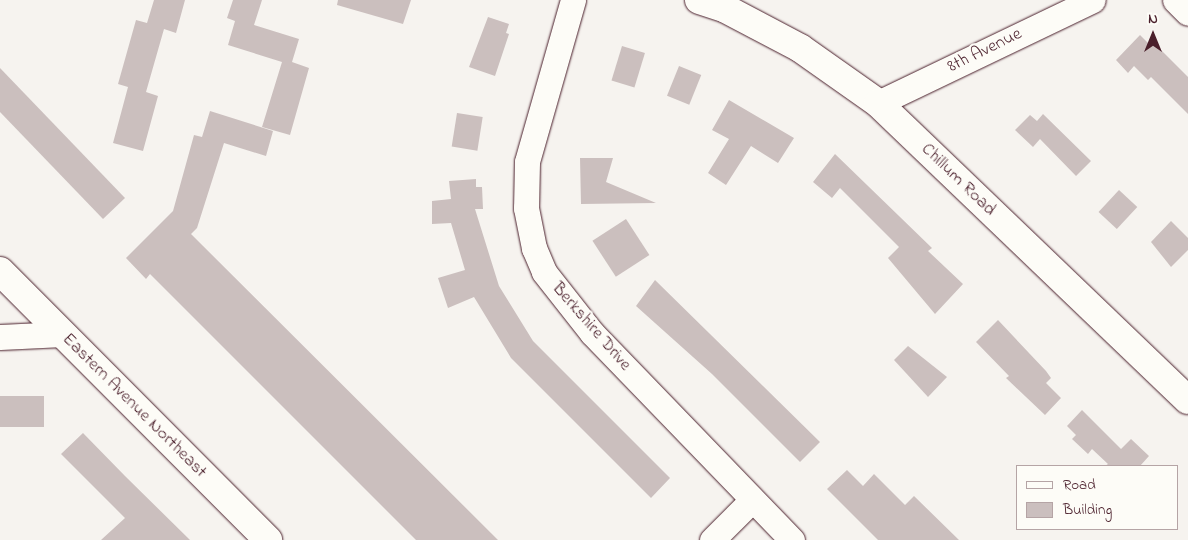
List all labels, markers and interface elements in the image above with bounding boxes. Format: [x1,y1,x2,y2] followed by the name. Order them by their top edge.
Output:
[1148,9,1158,30] text: N
[1128,10,1178,60] north arrow
[944,24,1026,78] street label: 8th Avenue
[916,139,1000,221] street label: Chillum Road
[547,278,635,376] street label: Berkshire Drive
[57,329,211,483] street label: Eastern Avenue Northeast
[1016,465,1178,530] legend
[1063,474,1096,496] text: Road
[1063,499,1112,521] text: Building

